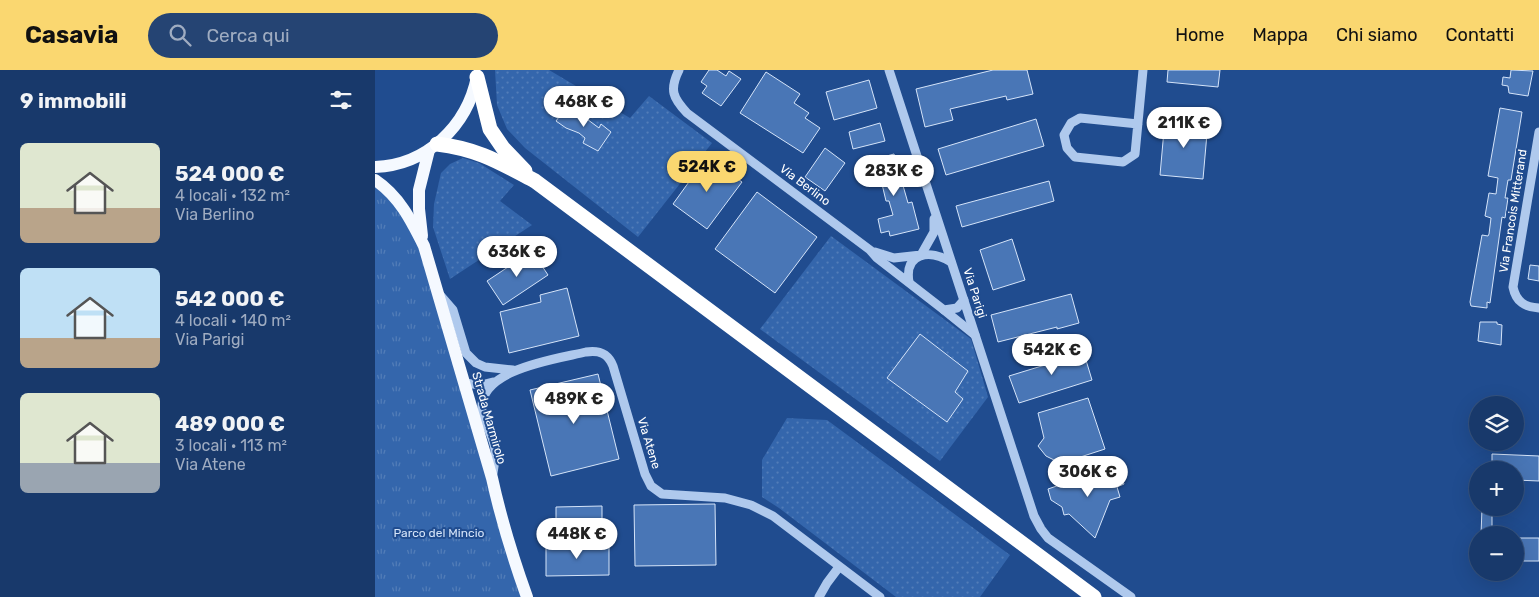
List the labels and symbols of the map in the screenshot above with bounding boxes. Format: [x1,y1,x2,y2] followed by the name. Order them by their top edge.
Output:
[543,85,625,128] pin: 468K €
[1143,106,1225,149] pin: 211K €
[1496,148,1530,274] street label: Via Francois Mitterand
[666,150,748,193] pin: 524K €
[853,154,935,197] pin: 283K €
[777,161,833,209] street label: Via Berlino
[476,236,558,278] pin: 636K €
[960,266,990,320] street label: Via Parigi
[1011,334,1093,376] pin: 542K €
[469,370,509,466] street label: Strada Marmirolo
[533,382,615,425] pin: 489K €
[635,416,664,471] street label: Via Atene
[1047,456,1129,498] pin: 306K €
[536,518,618,560] pin: 448K €
[394,526,485,540] park label: Parco del Mincio

